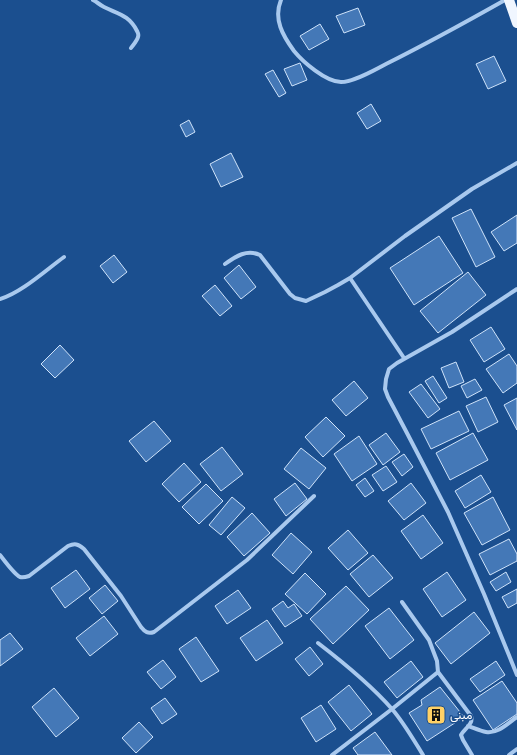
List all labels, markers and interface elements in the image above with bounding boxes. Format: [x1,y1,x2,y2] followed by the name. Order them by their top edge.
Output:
[425,704,447,726] building icon: مبنى
[450,708,472,723] place label: مبنى

